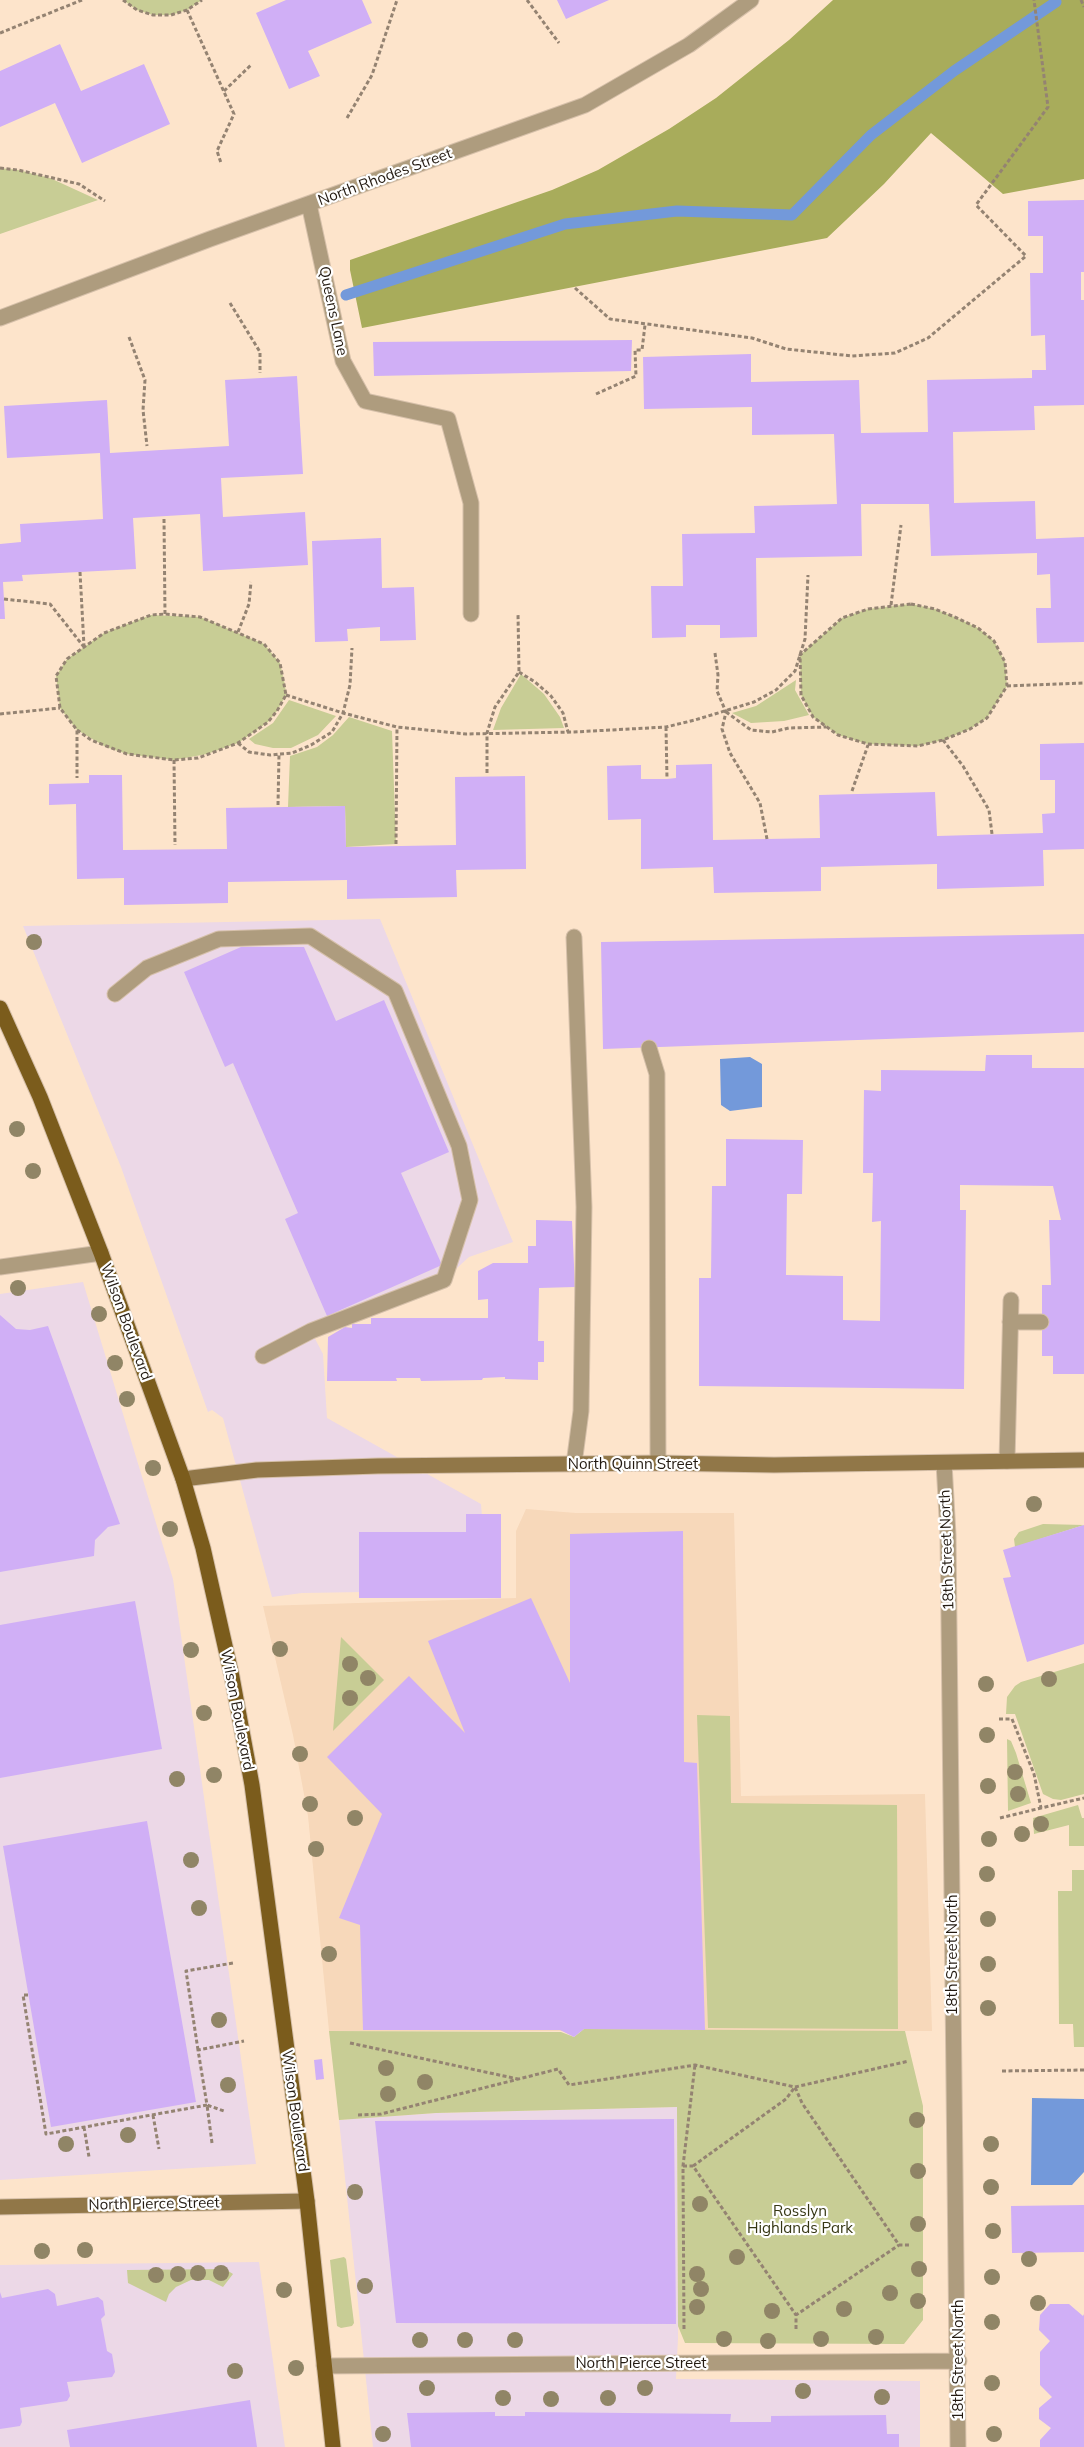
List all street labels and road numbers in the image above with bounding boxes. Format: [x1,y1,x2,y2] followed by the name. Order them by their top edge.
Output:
[316,144,454,210] street label: North Rhodes Street
[315,265,351,357] street label: Queens Lane
[97,1261,155,1383] street label: Wilson Boulevard
[568,1455,698,1473] street label: North Quinn Street
[936,1489,958,1611] street label: 18th Street North
[216,1648,258,1772] street label: Wilson Boulevard
[943,1894,961,2016] street label: 18th Street North
[278,2049,312,2173] street label: Wilson Boulevard
[88,2194,220,2214] street label: North Pierce Street
[949,2299,967,2421] street label: 18th Street North
[575,2354,707,2372] street label: North Pierce Street

